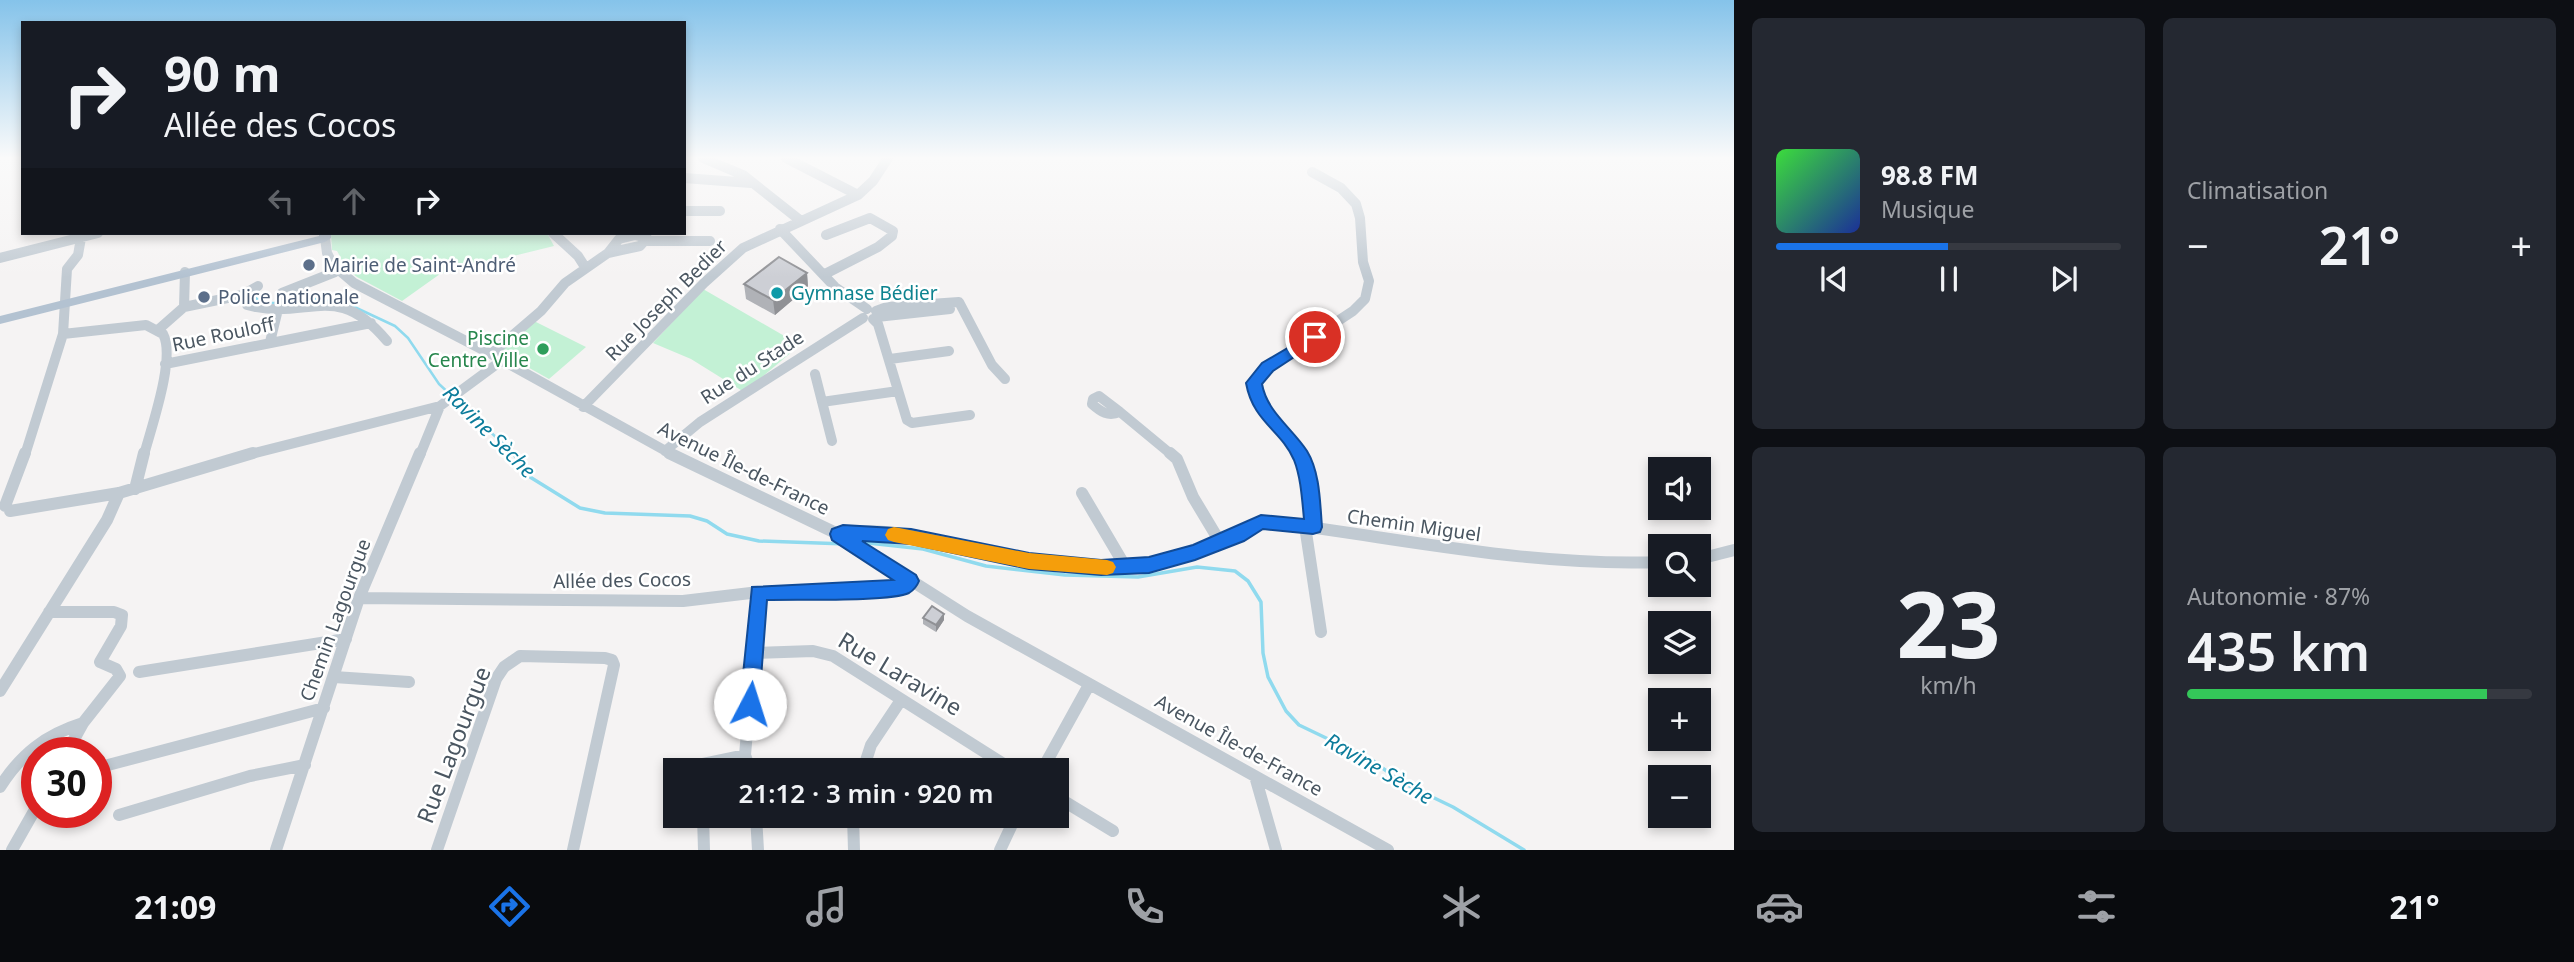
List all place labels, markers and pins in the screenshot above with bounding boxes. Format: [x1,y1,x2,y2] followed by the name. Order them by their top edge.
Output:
[323,252,516,278] place label: Mairie de Saint-André
[301,257,317,273] marker: Mairie de Saint-André
[791,280,938,306] place label: Gymnase Bédier
[218,284,359,310] place label: Police nationale
[769,285,785,301] marker: Gymnase Bédier
[196,289,212,305] marker: Police nationale
[1285,307,1345,367] pin
[428,325,529,373] place label: Piscine Centre Ville
[535,341,551,357] marker: Piscine Centre Ville

